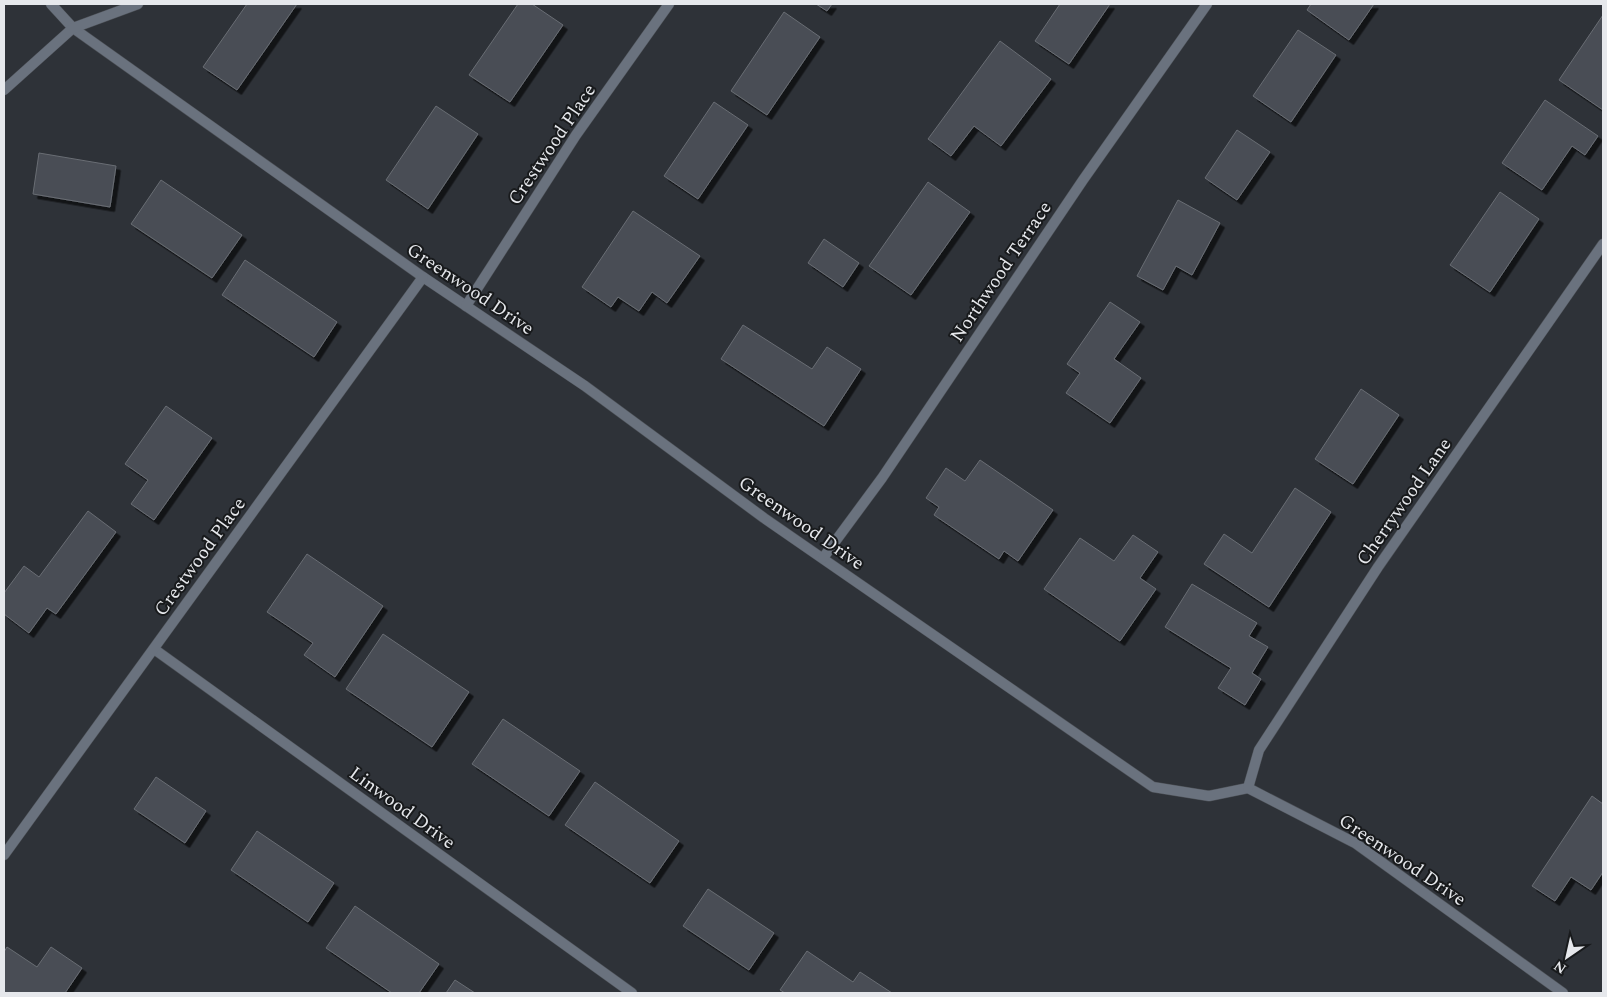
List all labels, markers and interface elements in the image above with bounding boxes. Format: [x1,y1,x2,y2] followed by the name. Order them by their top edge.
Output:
[501,78,604,211] street label: Crestwood Place
[943,195,1059,348] street label: Northwood Terrace
[401,236,540,343] street label: Greenwood Drive
[1349,432,1459,572] street label: Cherrywood Lane
[732,469,870,578] street label: Greenwood Drive
[147,491,253,622] street label: Crestwood Place
[343,760,462,857] street label: Linwood Drive
[1333,807,1472,914] street label: Greenwood Drive
[1542,932,1592,982] north arrow
[1549,955,1571,979] text: N

